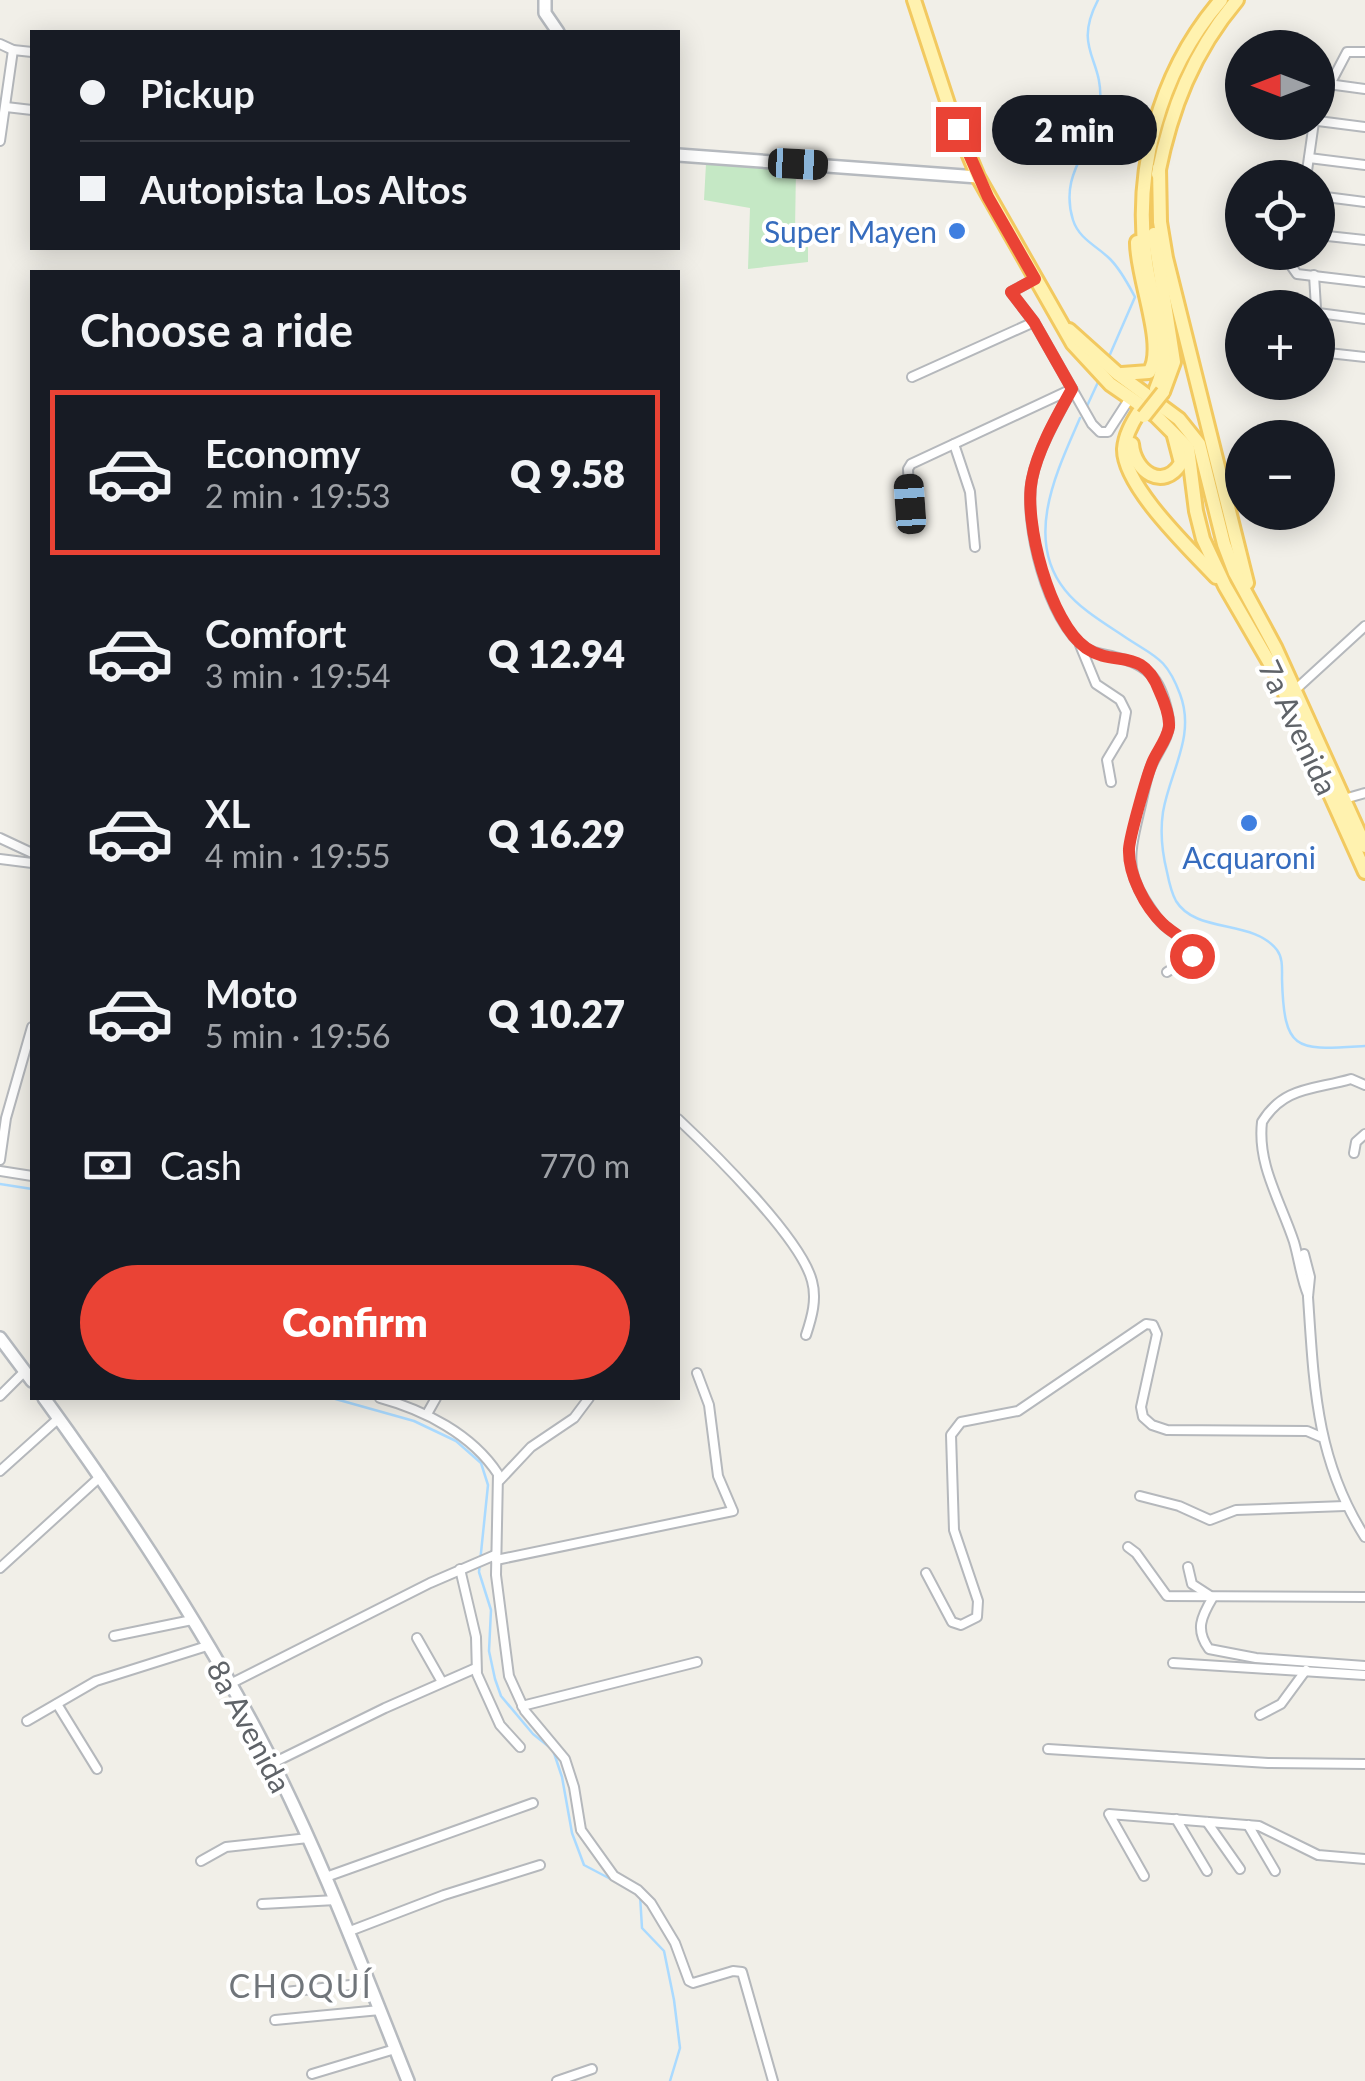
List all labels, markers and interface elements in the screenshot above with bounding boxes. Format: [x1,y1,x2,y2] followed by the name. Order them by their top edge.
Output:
[1225,30,1335,140] north arrow
[1225,30,1335,530] map controls
[140,70,255,116] text: Pickup
[993,94,1158,164] callout: 2 min
[936,107,981,152] route end
[1035,110,1114,149] text: 2 min
[767,147,829,181] car
[1225,160,1335,270] button: locate
[140,166,467,212] text: Autopista Los Altos
[764,213,937,249] place label: Super Mayen
[946,220,968,242] marker: Super Mayen
[1225,290,1335,400] button: +
[80,303,353,357] text: Choose a ride
[1225,420,1335,530] button: −
[85,428,175,518] icon: car
[205,430,360,476] text: Economy
[510,450,625,496] text: Q 9.58
[893,473,927,535] car
[205,476,391,515] text: 2 min · 19:53
[85,608,175,698] icon: car
[205,610,346,656] text: Comfort
[488,630,625,676] text: Q 12.94
[1252,654,1346,800] street label: 7a Avenida
[205,656,391,695] text: 3 min · 19:54
[85,788,175,878] icon: car
[205,790,250,836] text: XL
[488,810,625,856] text: Q 16.29
[1238,812,1260,834] marker: Acquaroni
[205,836,391,875] text: 4 min · 19:55
[1182,839,1316,875] place label: Acquaroni
[1170,934,1215,979] route start
[85,968,175,1058] icon: car
[205,970,298,1016] text: Moto
[488,990,625,1036] text: Q 10.27
[205,1016,391,1055] text: 5 min · 19:56
[80,1138,135,1193] icon: cash
[160,1142,242,1188] text: Cash
[540,1146,630,1185] text: 770 m
[80,1265,630,1380] button: Confirm
[200,1654,300,1798] street label: 8a Avenida
[229,1966,373,2005] district label: CHOQUÍ

